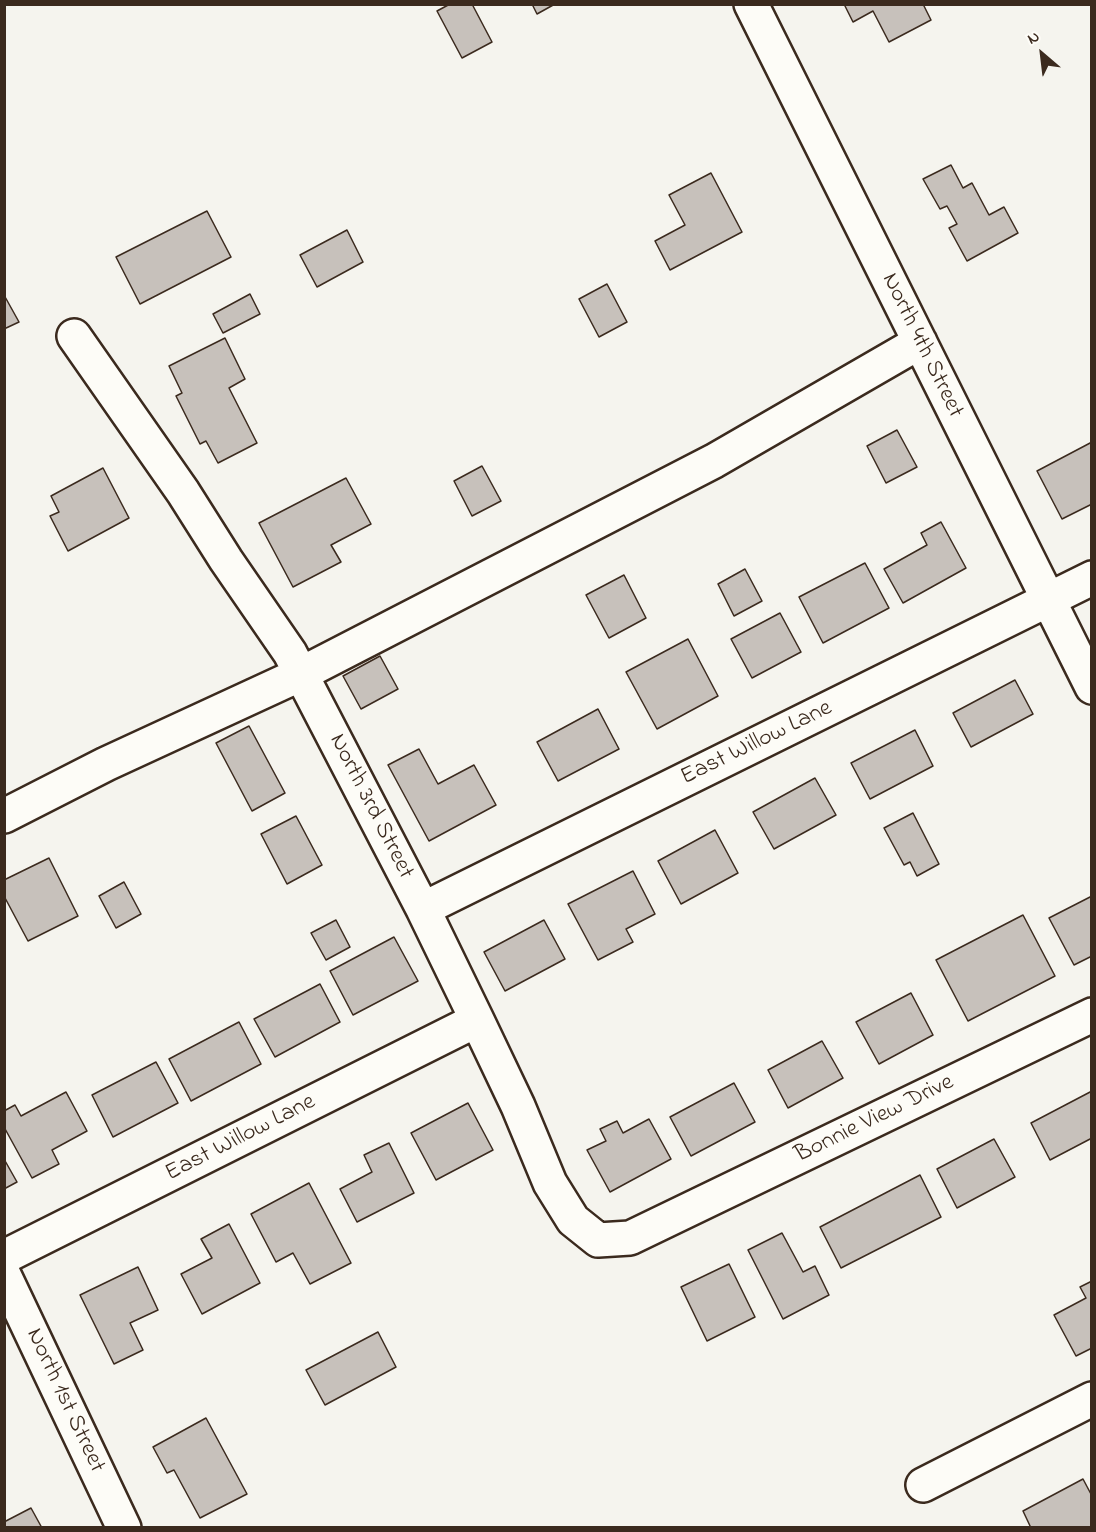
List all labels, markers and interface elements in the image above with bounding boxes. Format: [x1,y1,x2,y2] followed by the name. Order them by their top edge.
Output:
[1012,24,1072,84] north arrow
[1023,25,1044,51] text: N
[874,269,968,423] street label: North 4th Street
[677,695,837,793] street label: East Willow Lane
[321,730,419,884] street label: North 3rd Street
[791,1069,959,1171] street label: Bonnie View Drive
[161,1089,321,1189] street label: East Willow Lane
[18,1324,110,1478] street label: North 1st Street

